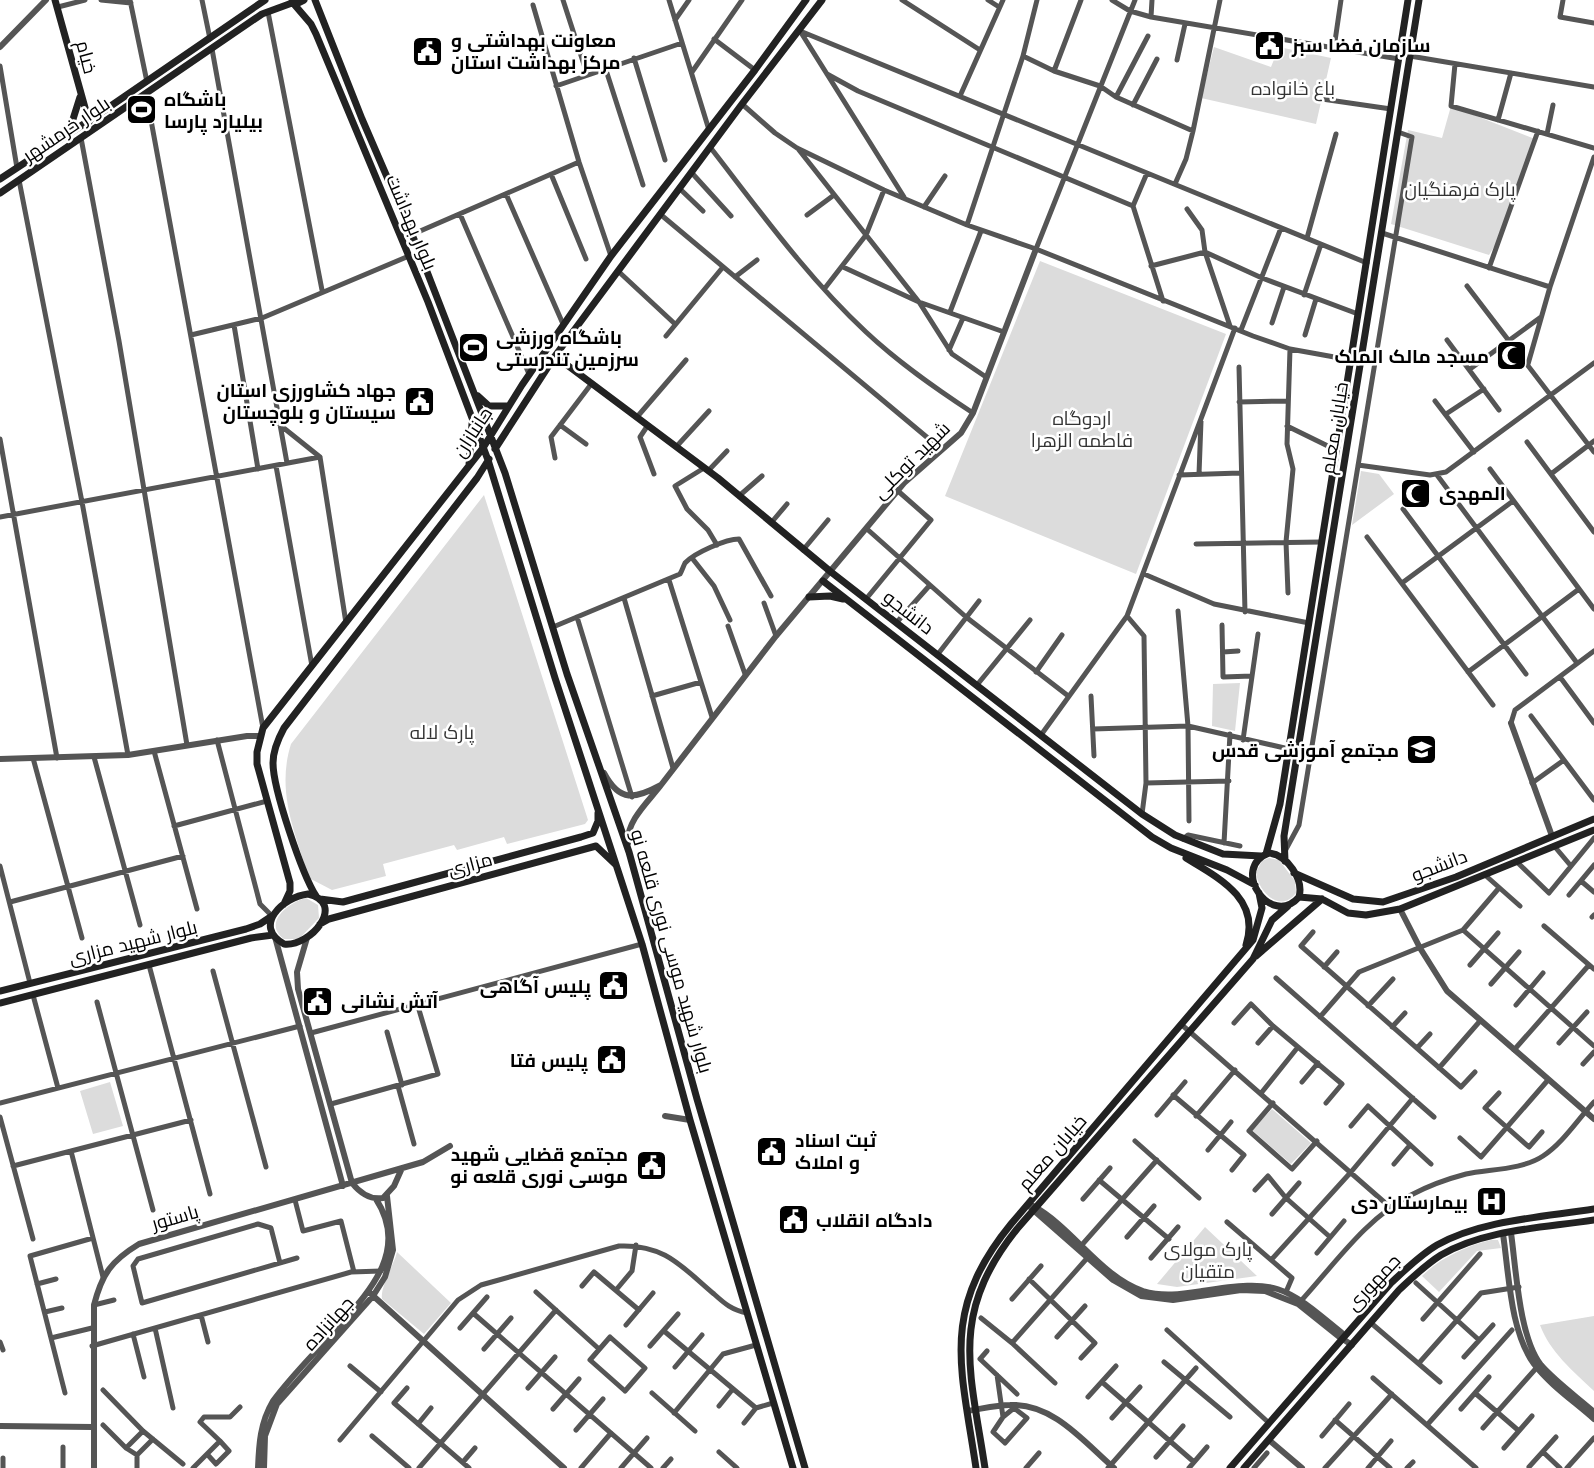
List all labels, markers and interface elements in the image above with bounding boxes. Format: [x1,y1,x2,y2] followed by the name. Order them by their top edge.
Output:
[1252,28,1286,62] public building icon: سازمان فضا سبز
[451,30,621,74] place label: معاونت بهداشتی و مرکز بهداشت استان
[411,34,445,68] public building icon: معاونت بهداشتی و مرکز بهداشت استان
[1291,35,1430,58] place label: سازمان فضا سبز
[69,38,101,77] street label: خیام
[1251,78,1335,102] park label: باغ خانواده
[164,89,263,135] place label: باشگاه بیلیارد پارسا
[18,93,114,168] street label: بلوار خرمشهر
[124,93,158,127] sports icon: باشگاه بیلیارد پارسا
[381,171,441,273] street label: بلوار بهداشت
[1404,179,1516,202] park label: پارک فرهنگیان
[496,327,639,372] place label: باشگاه ورزشی سرزمین تندرستی
[456,331,490,365] sports icon: باشگاه ورزشی سرزمین تندرستی
[1495,339,1529,373] mosque icon: مسجد مالک الملک
[1334,346,1489,367] place label: مسجد مالک الملک
[216,380,396,426] place label: جهاد کشاورزی استان سیستان و بلوچستان
[1317,381,1355,476] street label: خیابان معلم
[402,384,436,418] public building icon: جهاد کشاورزی استان سیستان و بلوچستان
[449,403,497,462] street label: جانبازان
[1031,408,1133,452] park label: اردوگاه فاطمه الزهرا
[869,418,955,504] street label: شهید توکلی
[1399,476,1433,510] mosque icon: المهدی
[1439,483,1506,505] place label: المهدی
[879,586,938,639] street label: دانشجو
[410,722,474,745] park label: پارک لاله
[1405,733,1439,767] school or university icon: مجتمع آموزشی قدس
[1212,740,1399,764] place label: مجتمع آموزشی قدس
[626,827,716,1076] street label: بلوار شهید موسی نوری قلعه نو
[1408,845,1470,887] street label: دانشجو
[446,849,495,881] street label: مزاری
[67,916,200,970] street label: بلوار شهید مزاری
[597,969,631,1003] public building icon: پلیس آگاهی
[480,976,591,1000] place label: پلیس آگاهی
[301,984,335,1018] public building icon: آتش نشانی
[341,991,438,1013] place label: آتش نشانی
[594,1043,628,1077] public building icon: پلیس فتا
[510,1050,588,1074] place label: پلیس فتا
[1014,1110,1093,1196] street label: خیابان معلم
[795,1130,877,1174] place label: ثبت اسناد و املاک
[755,1134,789,1168] public building icon: ثبت اسناد و املاک
[450,1144,628,1188] place label: مجتمع قضایی شهید موسی نوری قلعه نو
[634,1148,668,1182] public building icon: مجتمع قضایی شهید موسی نوری قلعه نو
[1474,1185,1508,1219] hospital icon: بیمارستان دی
[1351,1192,1468,1214] place label: بیمارستان دی
[148,1201,202,1236] street label: پاستور
[776,1203,810,1237] public building icon: دادگاه انقلاب
[816,1210,932,1231] place label: دادگاه انقلاب
[1164,1239,1252,1283] park label: پارک مولای متقیان
[1342,1250,1405,1315] street label: جمهوری
[299,1292,359,1355] street label: جهانزاده

